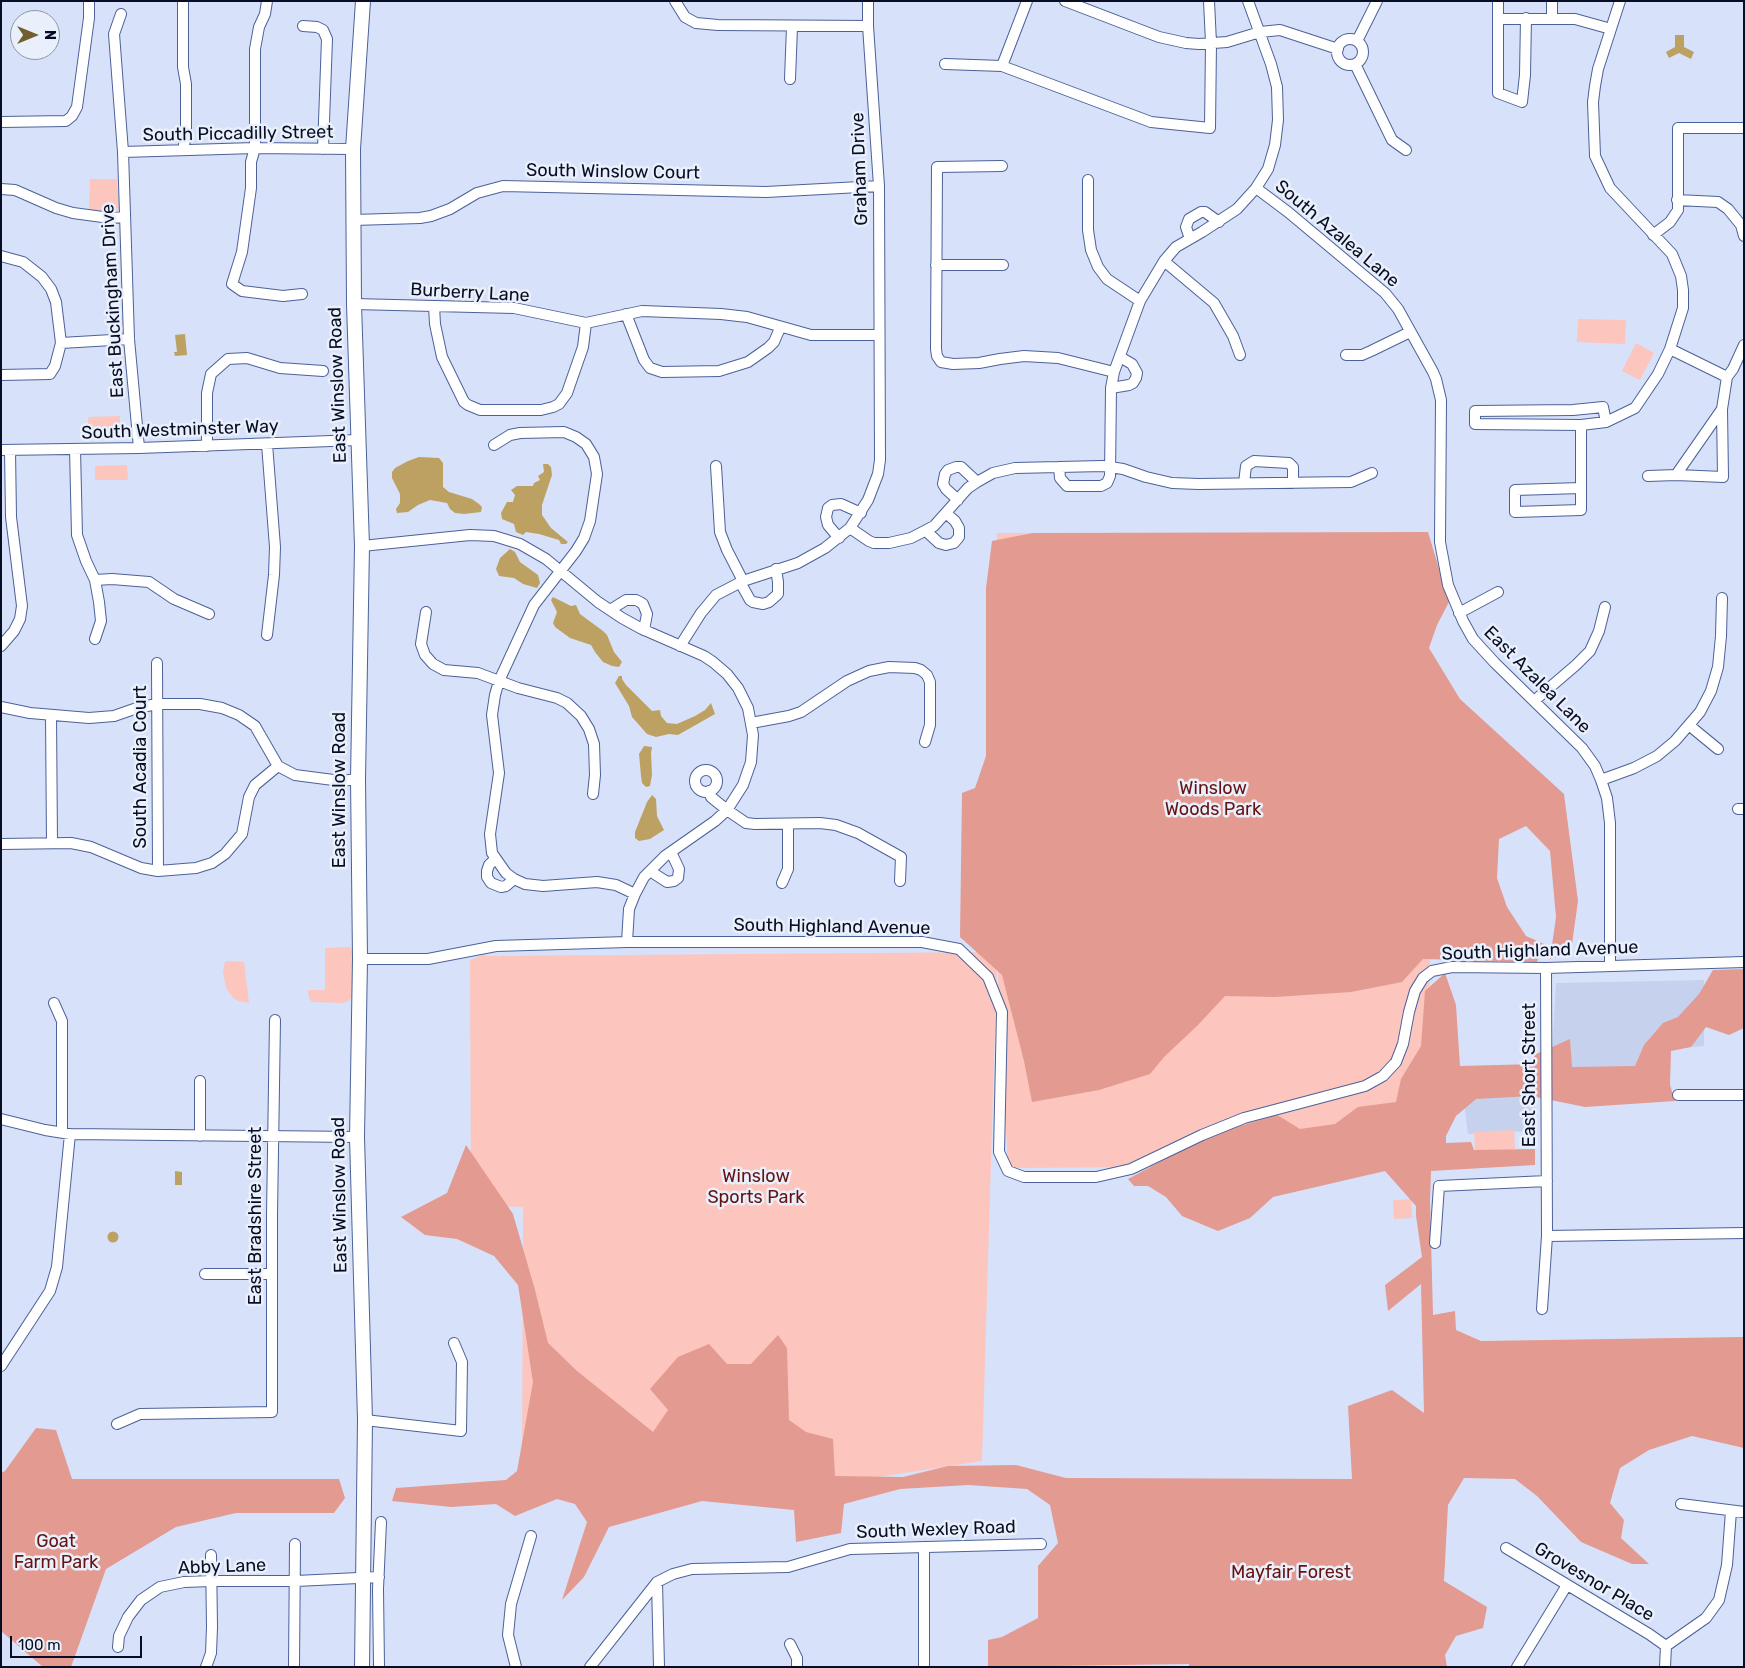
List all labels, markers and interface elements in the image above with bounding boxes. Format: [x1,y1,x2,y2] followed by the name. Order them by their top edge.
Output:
[10,10,60,60] north arrow
[41,30,58,40] text: N
[847,112,873,226] street label: Graham Drive
[142,122,334,146] street label: South Piccadilly Street
[526,160,700,184] street label: South Winslow Court
[1270,176,1404,292] street label: South Azalea Lane
[97,203,129,399] street label: East Buckingham Drive
[410,279,530,307] street label: Burberry Lane
[324,307,352,463] street label: East Winslow Road
[81,416,279,444] street label: South Westminster Way
[1479,622,1595,738] street label: East Azalea Lane
[130,685,152,849] street label: South Acadia Court
[329,712,351,868] street label: East Winslow Road
[1165,778,1261,821] park label: Winslow Woods Park
[733,914,931,940] street label: South Highland Avenue
[1441,937,1639,965] street label: South Highland Avenue
[1519,1003,1541,1147] street label: East Short Street
[328,1117,352,1273] street label: East Winslow Road
[245,1127,267,1305] street label: East Bradshire Street
[707,1166,805,1208] park label: Winslow Sports Park
[856,1516,1016,1544] street label: South Wexley Road
[14,1531,98,1574] park label: Goat Farm Park
[1530,1538,1658,1626] street label: Grovesnor Place
[177,1555,267,1579] street label: Abby Lane
[1231,1562,1351,1584] park label: Mayfair Forest
[12,1626,145,1658] scale bar
[18,1636,60,1654] text: 100 m

